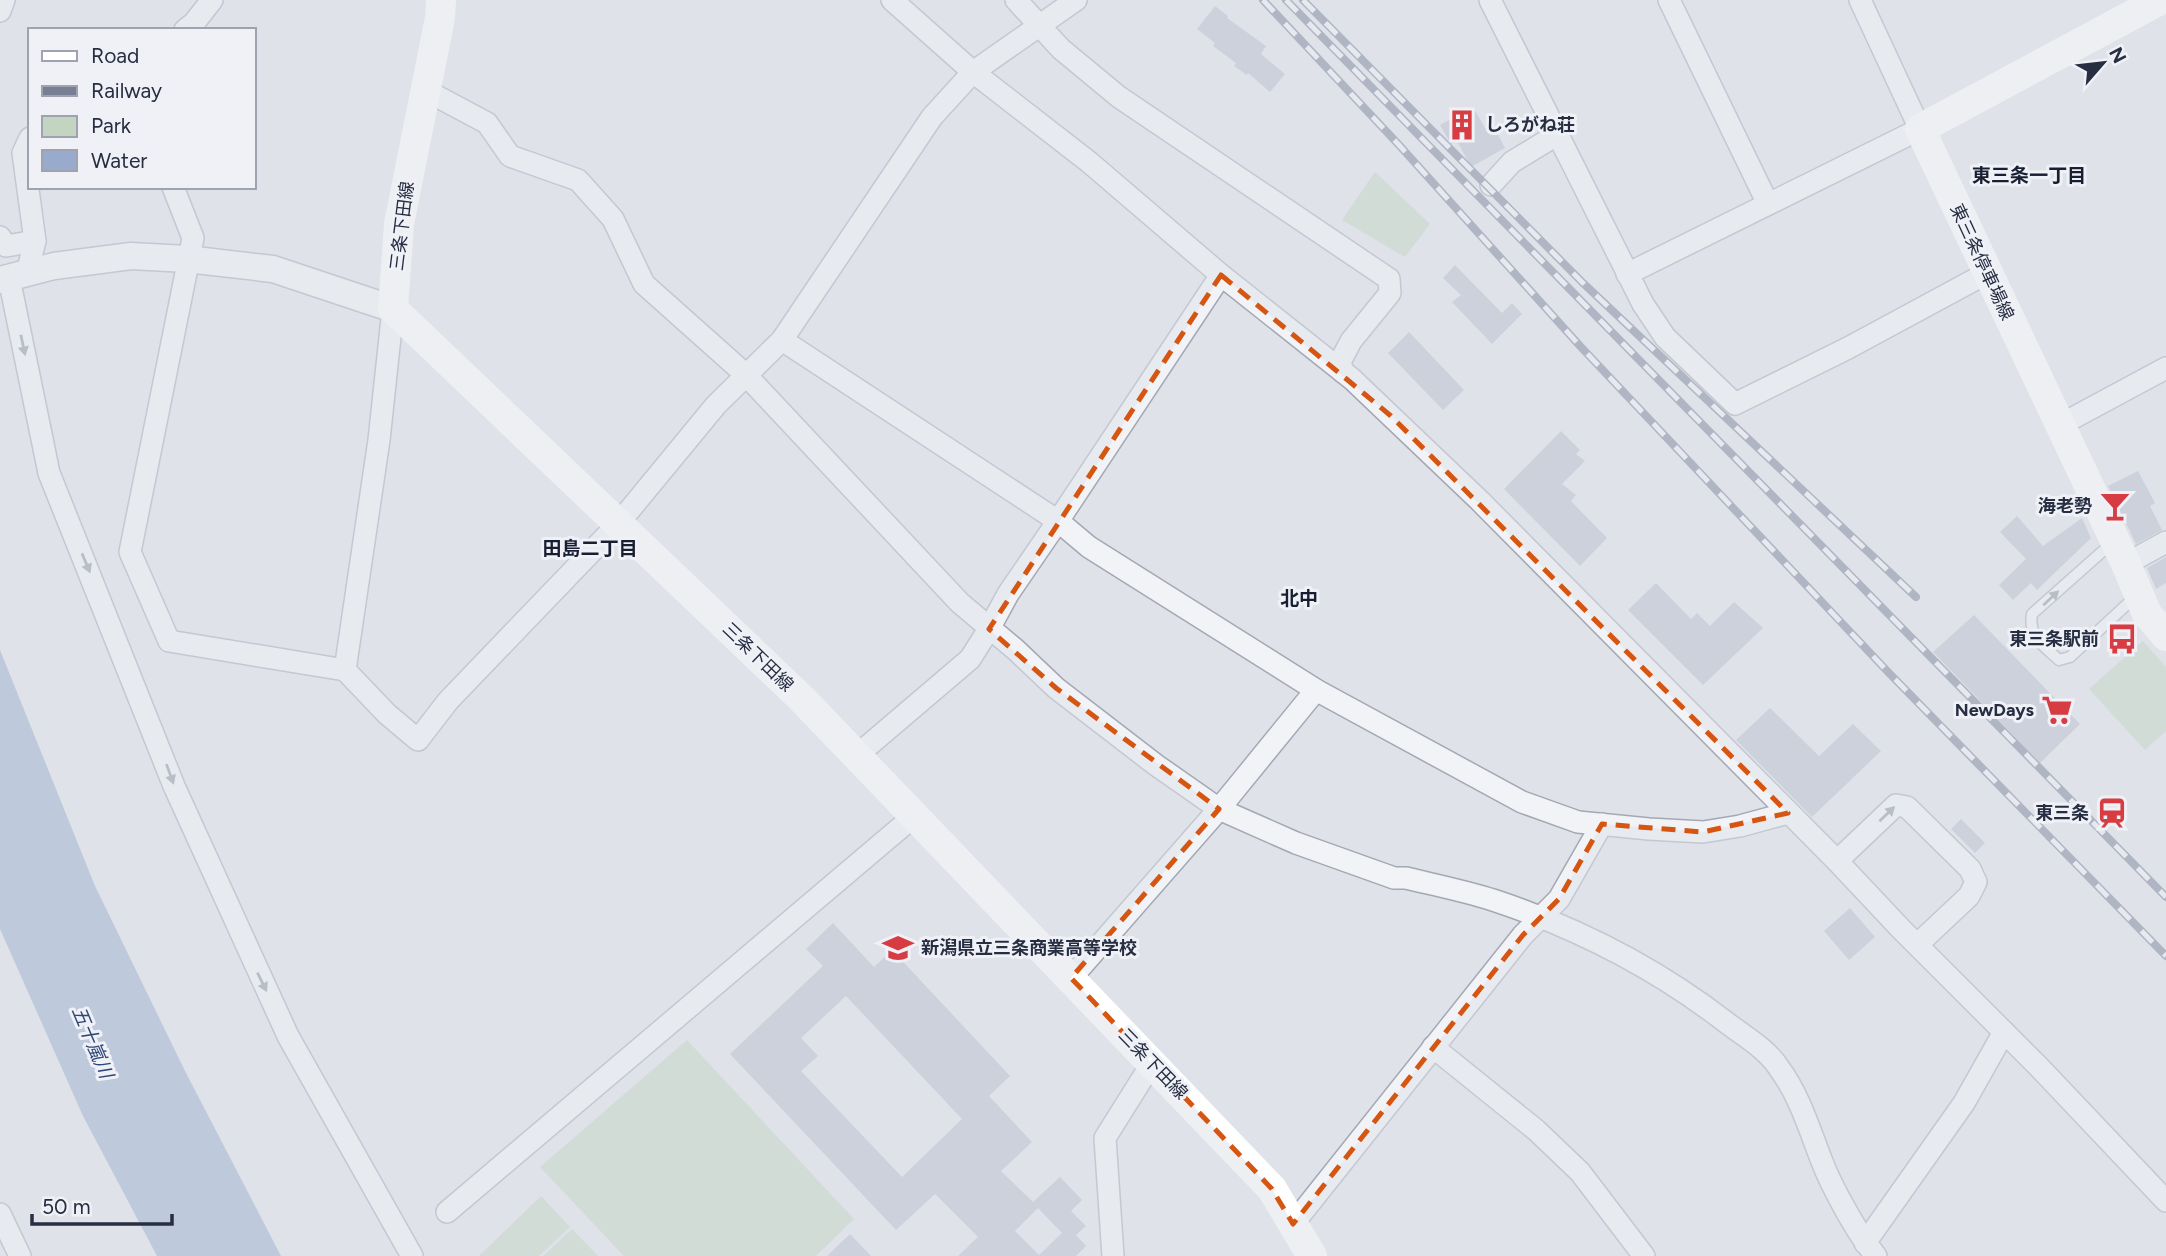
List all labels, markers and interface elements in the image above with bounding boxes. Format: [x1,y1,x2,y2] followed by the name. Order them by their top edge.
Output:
[28,28,256,189] legend
[2068,28,2138,98] north arrow
[91,43,139,68] text: Road
[2104,43,2131,67] text: N
[91,78,162,103] text: Railway
[1445,108,1479,142] building icon: しろがね荘
[91,113,132,138] text: Park
[1485,114,1575,136] place label: しろがね荘
[91,148,147,173] text: Water
[1972,164,2086,187] district label: 東三条一丁目
[386,180,418,272] street label: 三条下田線
[1945,200,2019,324] street label: 東三条停車場線
[17,334,28,356] one-way arrow
[2098,489,2132,523] bar icon: 海老勢
[2038,495,2092,517] place label: 海老勢
[542,537,638,560] district label: 田島二丁目
[81,552,92,573] one-way arrow
[1280,587,1318,610] district label: 北中
[2042,590,2059,606] one-way arrow
[718,618,798,696] street label: 三条下田線
[2105,622,2139,656] bus stop icon: 東三条駅前
[2009,628,2099,650] place label: 東三条駅前
[2040,693,2074,727] supermarket icon: NewDays
[1955,699,2035,721] place label: NewDays
[165,763,176,784] one-way arrow
[2095,796,2129,830] station icon: 東三条
[2035,802,2089,824] place label: 東三条
[1878,805,1895,822] one-way arrow
[881,931,915,965] school or university icon: 新潟県立三条商業高等学校
[921,937,1137,959] place label: 新潟県立三条商業高等学校
[256,972,267,992] one-way arrow
[67,1003,119,1084] water label: 五十嵐川
[1114,1024,1192,1104] street label: 三条下田線
[32,1182,172,1226] scale bar
[42,1194,91,1219] text: 50 m

